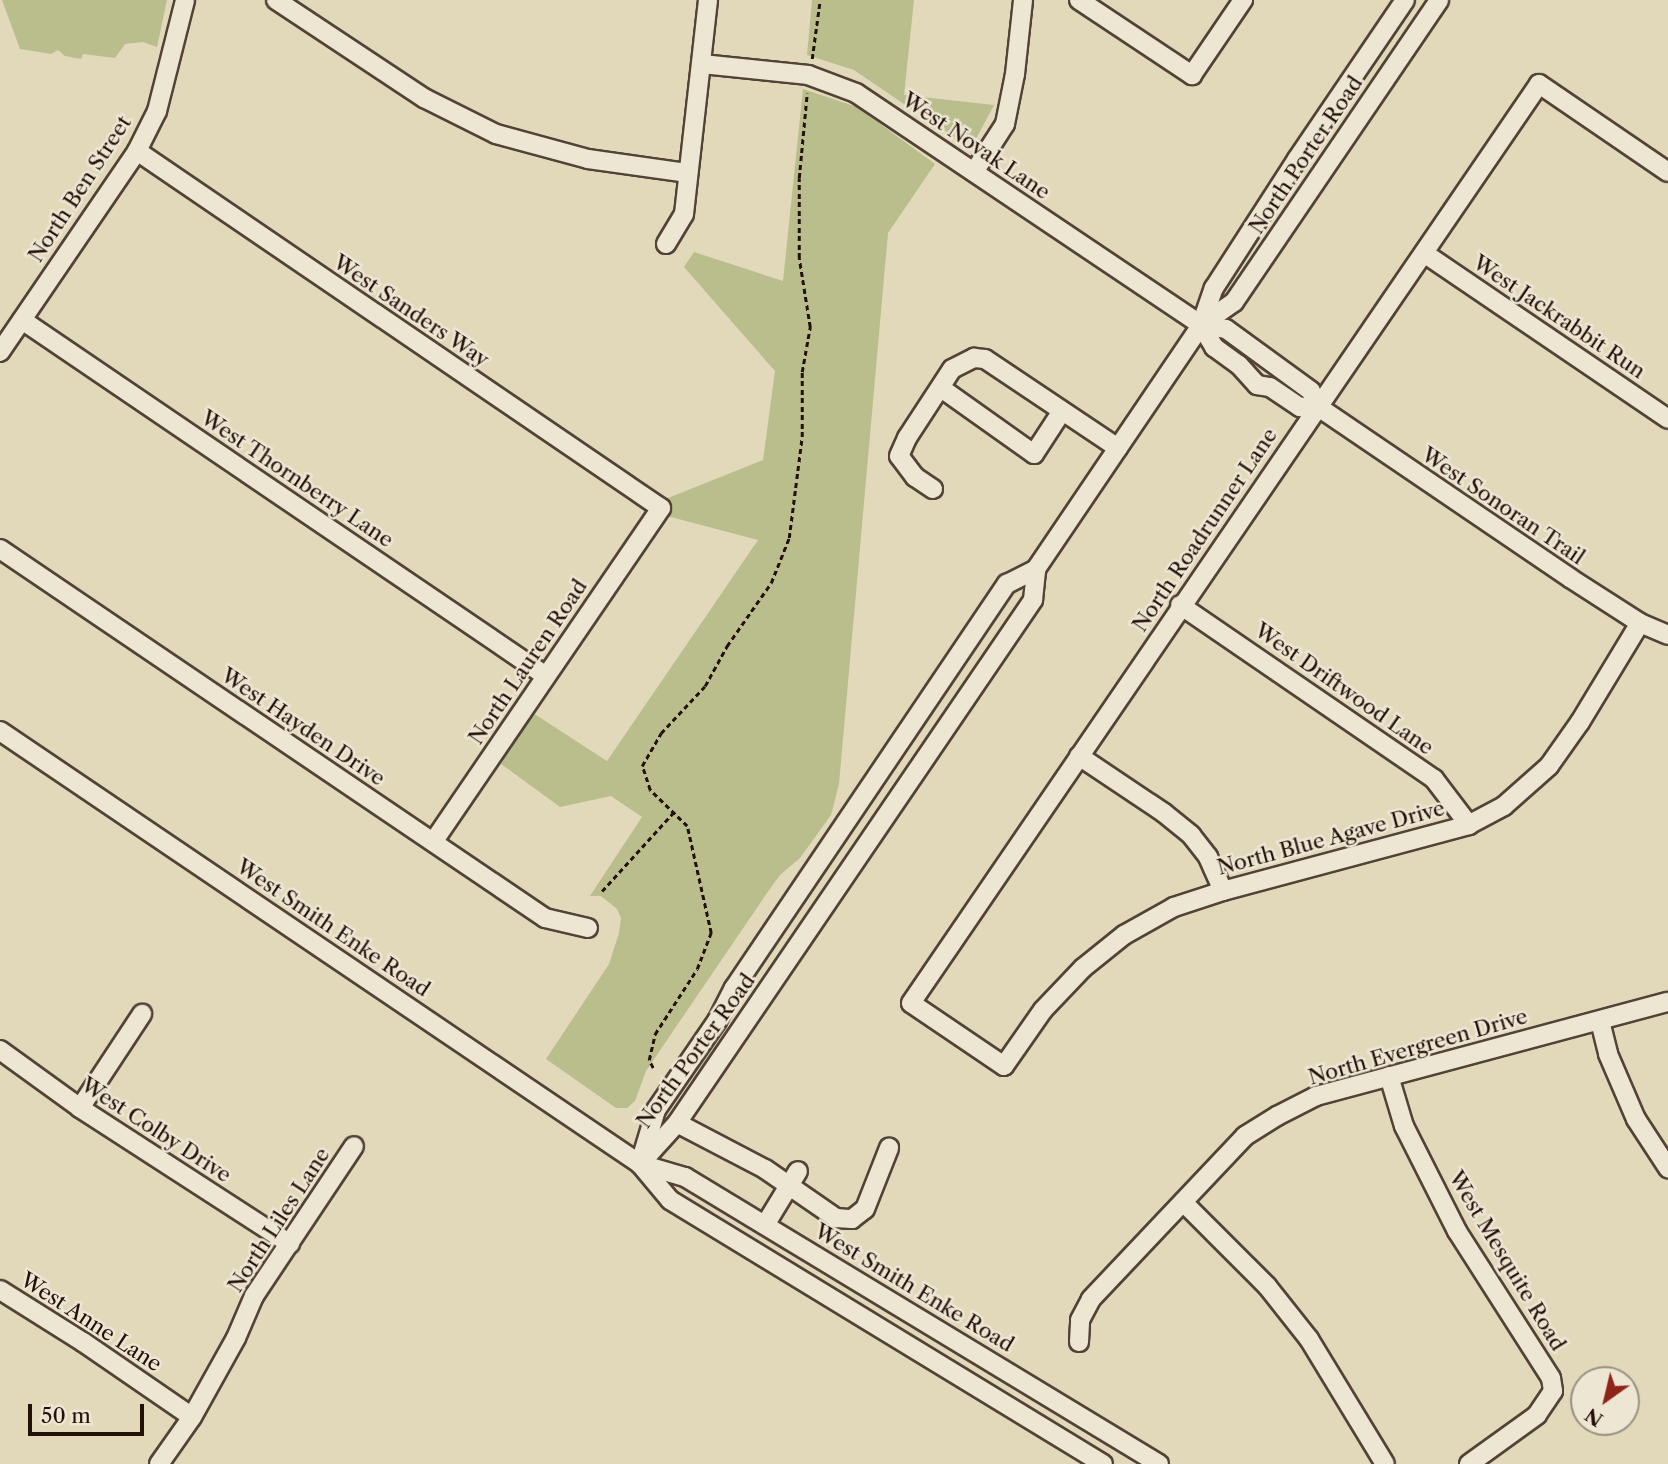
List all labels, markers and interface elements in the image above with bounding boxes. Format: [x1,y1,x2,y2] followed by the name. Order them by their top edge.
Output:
[1244,71,1368,239] street label: North Porter Road
[897,87,1055,205] street label: West Novak Lane
[23,111,137,267] street label: North Ben Street
[328,249,494,373] street label: West Sanders Way
[1468,250,1650,384] street label: West Jackrabbit Run
[195,405,399,553] street label: West Thornberry Lane
[1127,423,1283,637] street label: North Roadrunner Lane
[1416,442,1590,570] street label: West Sonoran Trail
[463,575,593,749] street label: North Lauren Road
[1250,618,1438,760] street label: West Driftwood Lane
[216,663,390,791] street label: West Hayden Drive
[1214,795,1448,881] street label: North Blue Agave Drive
[231,854,435,1002] street label: West Smith Enke Road
[631,969,761,1133] street label: North Porter Road
[1305,1004,1531,1090] street label: North Evergreen Drive
[76,1072,236,1188] street label: West Colby Drive
[223,1143,335,1297] street label: North Liles Lane
[1443,1166,1571,1356] street label: West Mesquite Road
[810,1219,1018,1357] street label: West Smith Enke Road
[15,1267,167,1377] street label: West Anne Lane
[1570,1366,1640,1436] north arrow
[32,1390,147,1434] scale bar
[41,1403,91,1428] text: 50 m
[1581,1403,1607,1431] text: N

